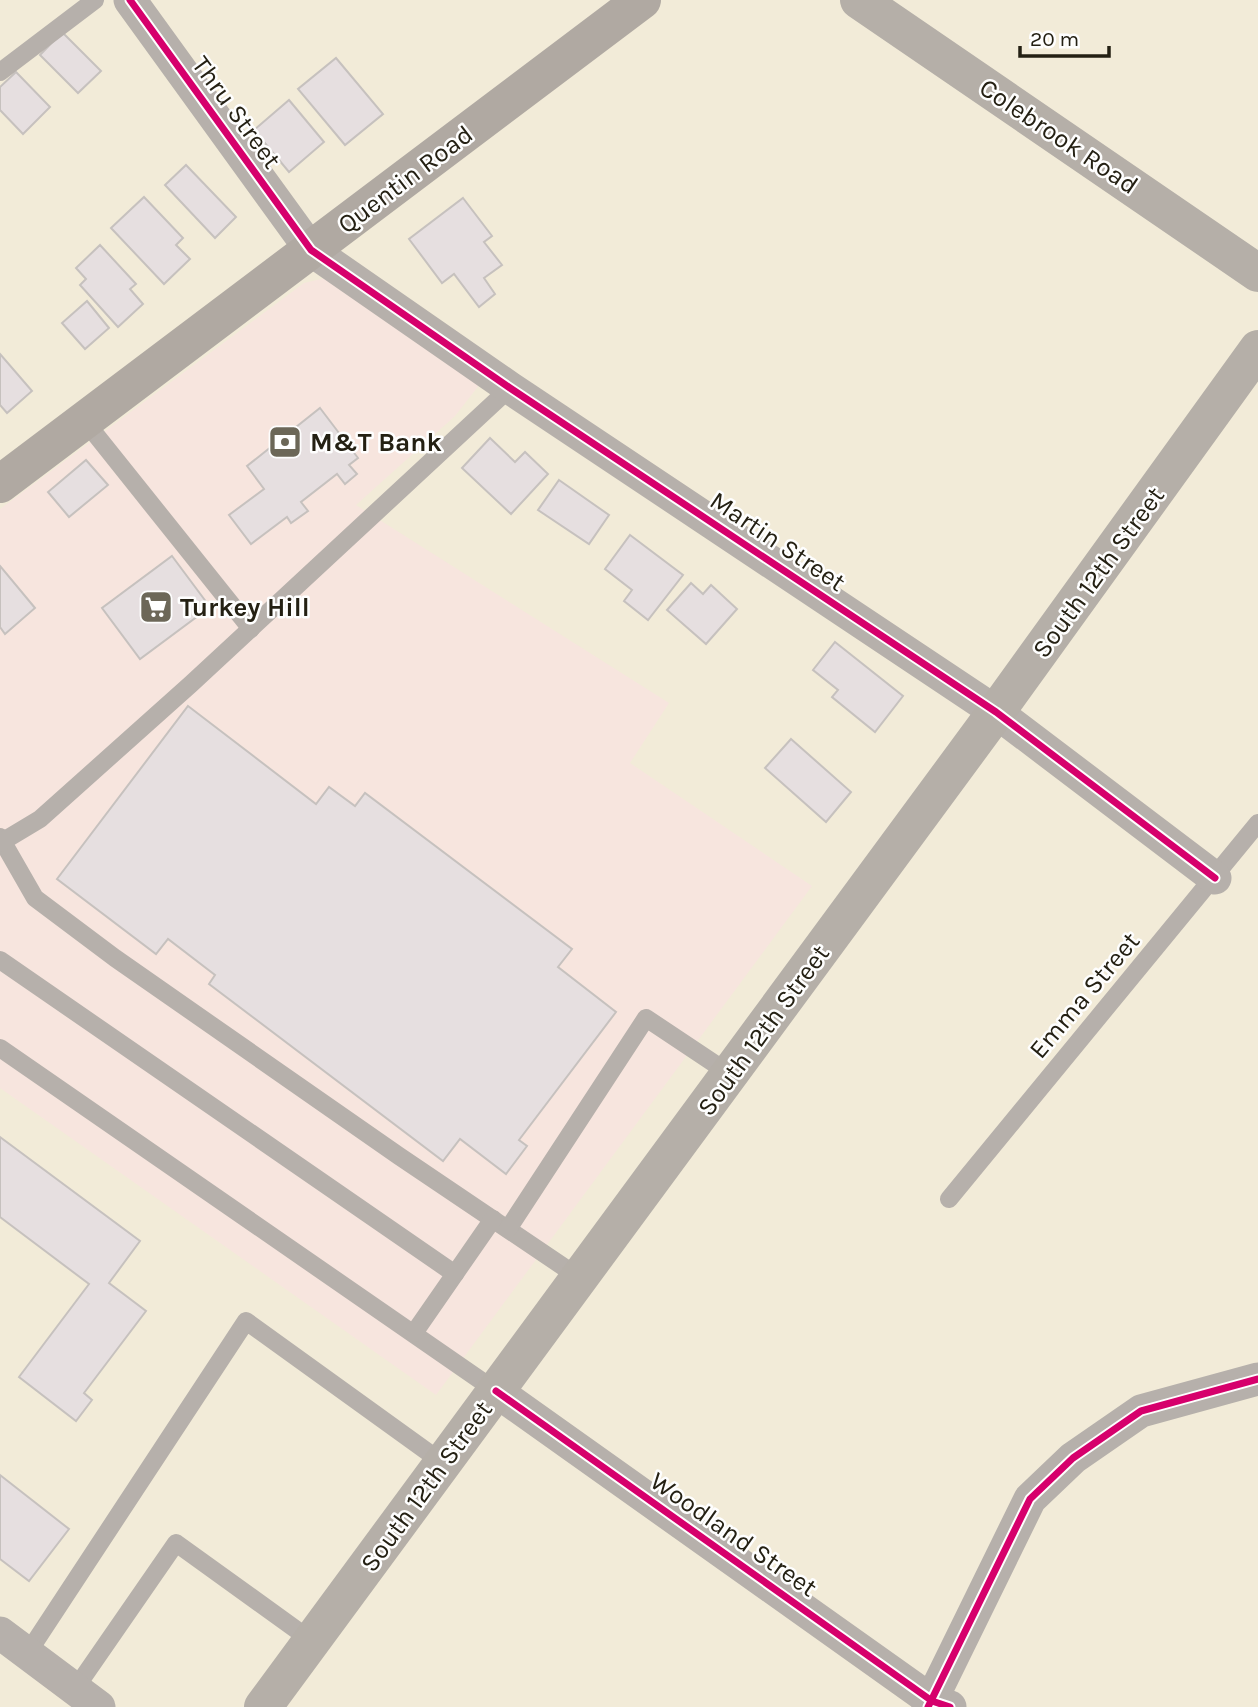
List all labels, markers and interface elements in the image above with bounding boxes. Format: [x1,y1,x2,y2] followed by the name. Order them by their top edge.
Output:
[1020,14,1109,58] scale bar
[1030,27,1079,51] text: 20 m
[185,50,288,175] street label: Thru Street
[973,72,1144,201] street label: Colebrook Road
[332,119,479,240] street label: Quentin Road
[266,423,304,461] bank icon: M&T Bank
[310,427,442,458] place label: M&T Bank
[1026,480,1171,664] street label: South 12th Street
[704,485,851,598] street label: Martin Street
[137,588,175,626] supermarket icon: Turkey Hill
[180,592,310,623] place label: Turkey Hill
[1023,926,1146,1065] street label: Emma Street
[691,938,836,1122] street label: South 12th Street
[354,1394,499,1578] street label: South 12th Street
[644,1465,823,1604] street label: Woodland Street

